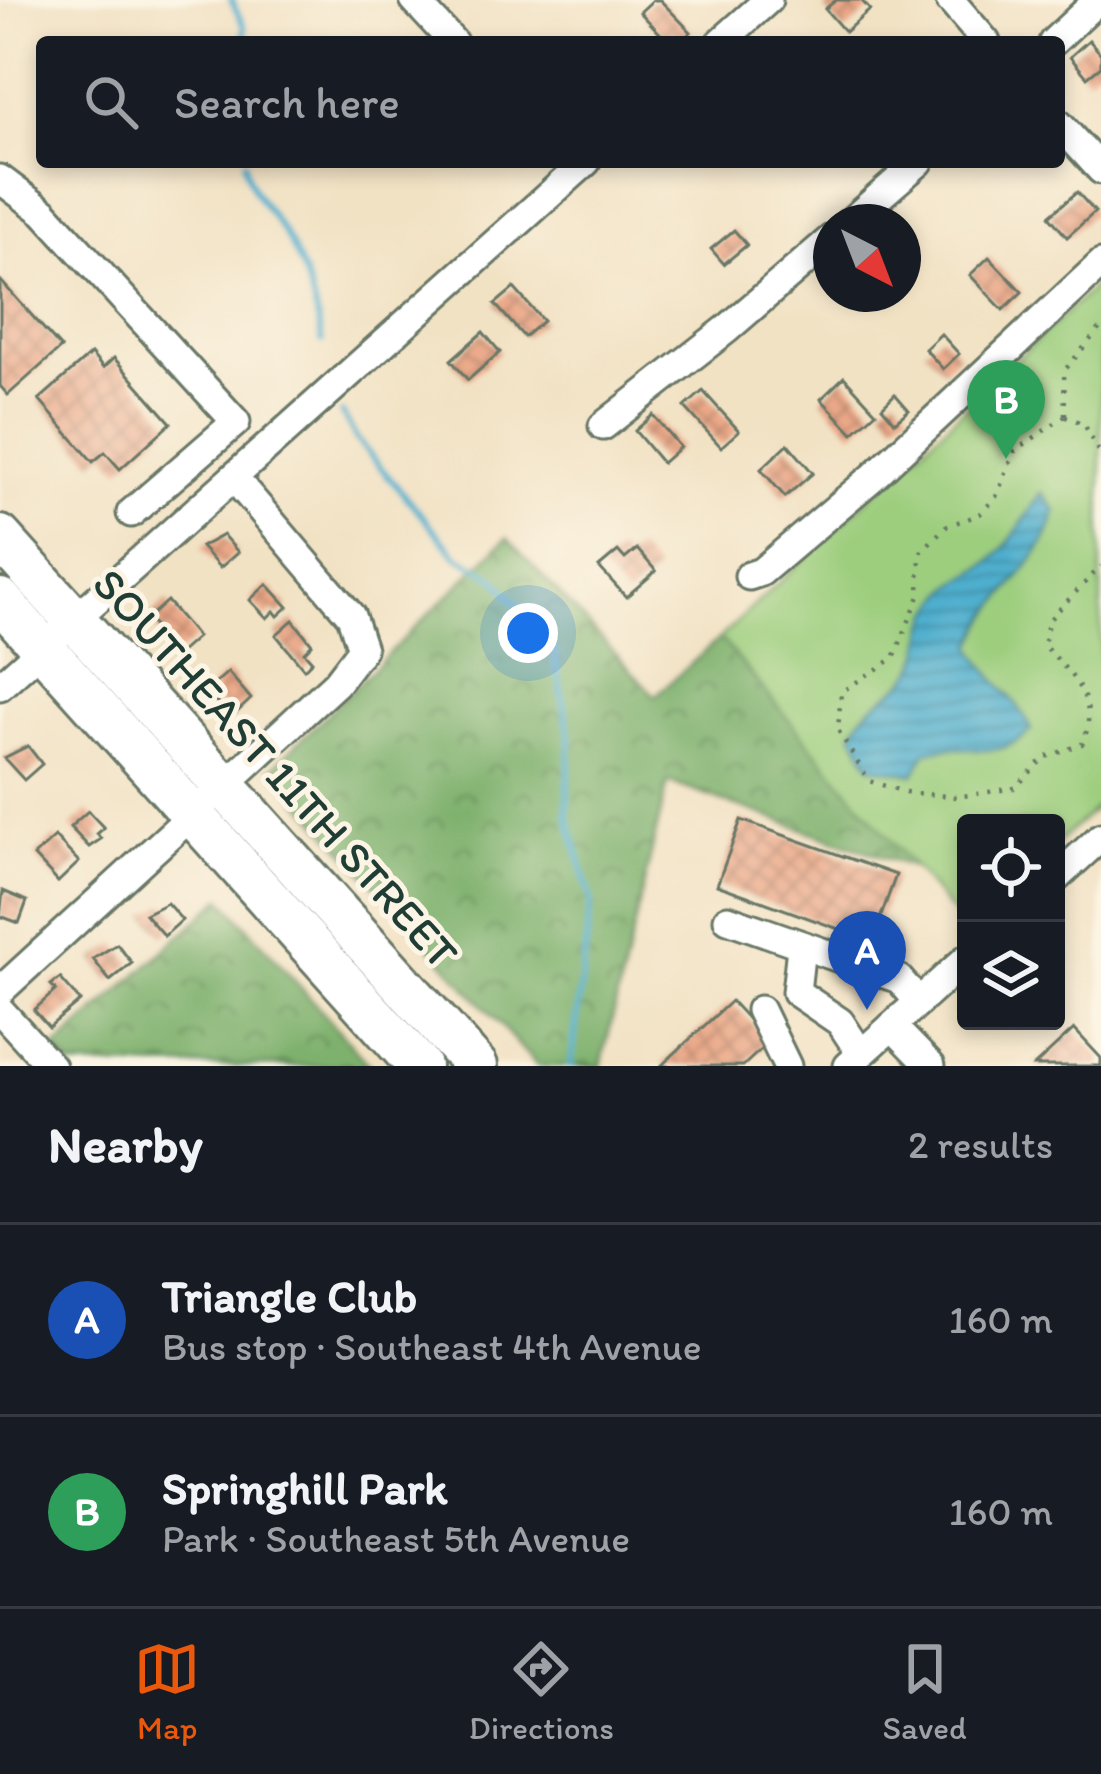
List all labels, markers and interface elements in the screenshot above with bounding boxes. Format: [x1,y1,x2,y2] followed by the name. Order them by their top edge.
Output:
[36,36,1065,168] search box
[78,69,144,135] icon: search
[174,75,400,129] text: Search here
[813,204,921,312] north arrow
[967,360,1045,459] pin: B
[82,557,470,979] street label: SOUTHEAST 11TH STREET
[498,603,558,663] your location
[957,814,1065,1030] map controls
[957,814,1065,922] button: locate
[828,911,906,1010] pin: A
[957,922,1065,1030] button: layers
[48,1114,203,1175] text: Nearby
[908,1121,1053,1168] text: 2 results
[162,1269,417,1323] text: Triangle Club
[75,1296,99,1343] text: A
[949,1296,1053,1343] text: 160 m
[162,1323,702,1370] text: Bus stop · Southeast 4th Avenue
[162,1461,448,1515] text: Springhill Park
[74,1488,100,1535] text: B
[949,1488,1053,1535] text: 160 m
[162,1515,630,1562] text: Park · Southeast 5th Avenue
[134,1636,200,1747] tab: Map
[469,1636,614,1747] tab: Directions
[883,1636,967,1747] tab: Saved

